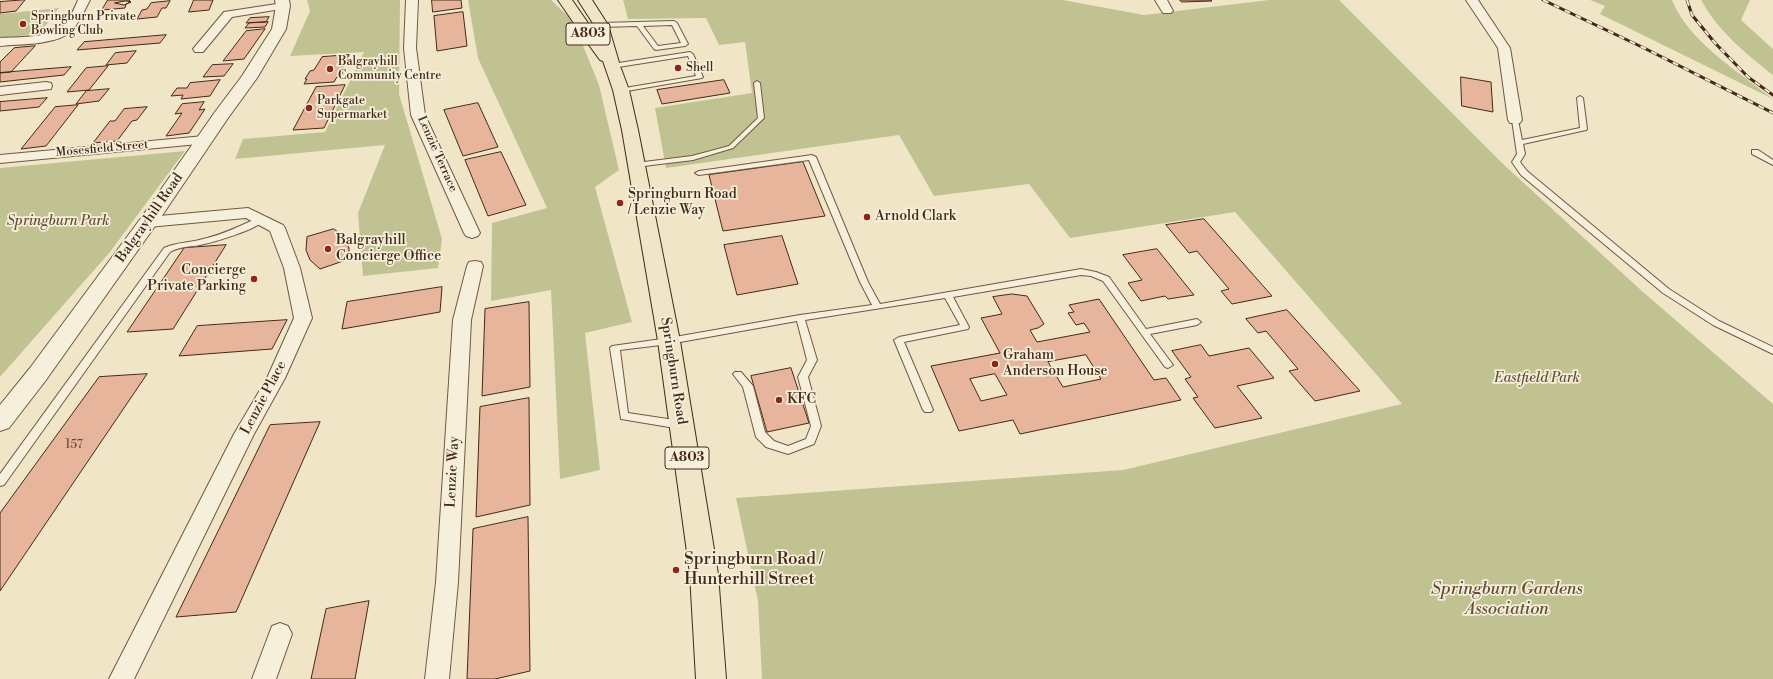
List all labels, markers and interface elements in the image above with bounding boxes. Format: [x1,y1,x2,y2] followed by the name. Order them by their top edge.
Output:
[31,10,136,38] place label: Springburn Private Bowling Club
[18,19,28,29] marker: Springburn Private Bowling Club
[566,23,610,45] road number: A803
[338,55,441,83] place label: Balgrayhill Community Centre
[686,61,713,75] place label: Shell
[673,63,683,73] marker: Shell
[325,64,335,74] marker: Balgrayhill Community Centre
[317,94,387,122] place label: Parkgate Supermarket
[304,103,314,113] marker: Parkgate Supermarket
[414,114,460,194] street label: Lenzie Terrace
[55,138,149,160] street label: Mosesfield Street
[113,170,187,266] street label: Balgrayhill Road
[628,187,737,220] place label: Springburn Road / Lenzie Way
[615,198,625,208] marker: Springburn Road / Lenzie Way
[875,209,956,225] place label: Arnold Clark
[862,212,872,222] marker: Arnold Clark
[7,214,109,230] park label: Springburn Park
[336,233,441,266] place label: Balgrayhill Concierge Office
[323,244,333,254] marker: Balgrayhill Concierge Office
[147,263,246,296] place label: Concierge Private Parking
[249,274,259,284] marker: Concierge Private Parking
[656,316,690,426] street label: Springburn Road
[1003,348,1108,380] place label: Graham Anderson House
[238,358,290,438] street label: Lenzie Place
[990,359,1000,369] marker: Graham Anderson House
[1494,371,1580,387] park label: Eastfield Park
[787,392,816,408] place label: KFC
[774,395,784,405] marker: KFC
[443,436,463,508] street label: Lenzie Way
[65,438,83,452] house number: 157
[665,447,709,469] road number: A803
[684,550,823,590] place label: Springburn Road / Hunterhill Street
[671,565,681,575] marker: Springburn Road / Hunterhill Street
[1431,580,1583,620] park label: Springburn Gardens Association

